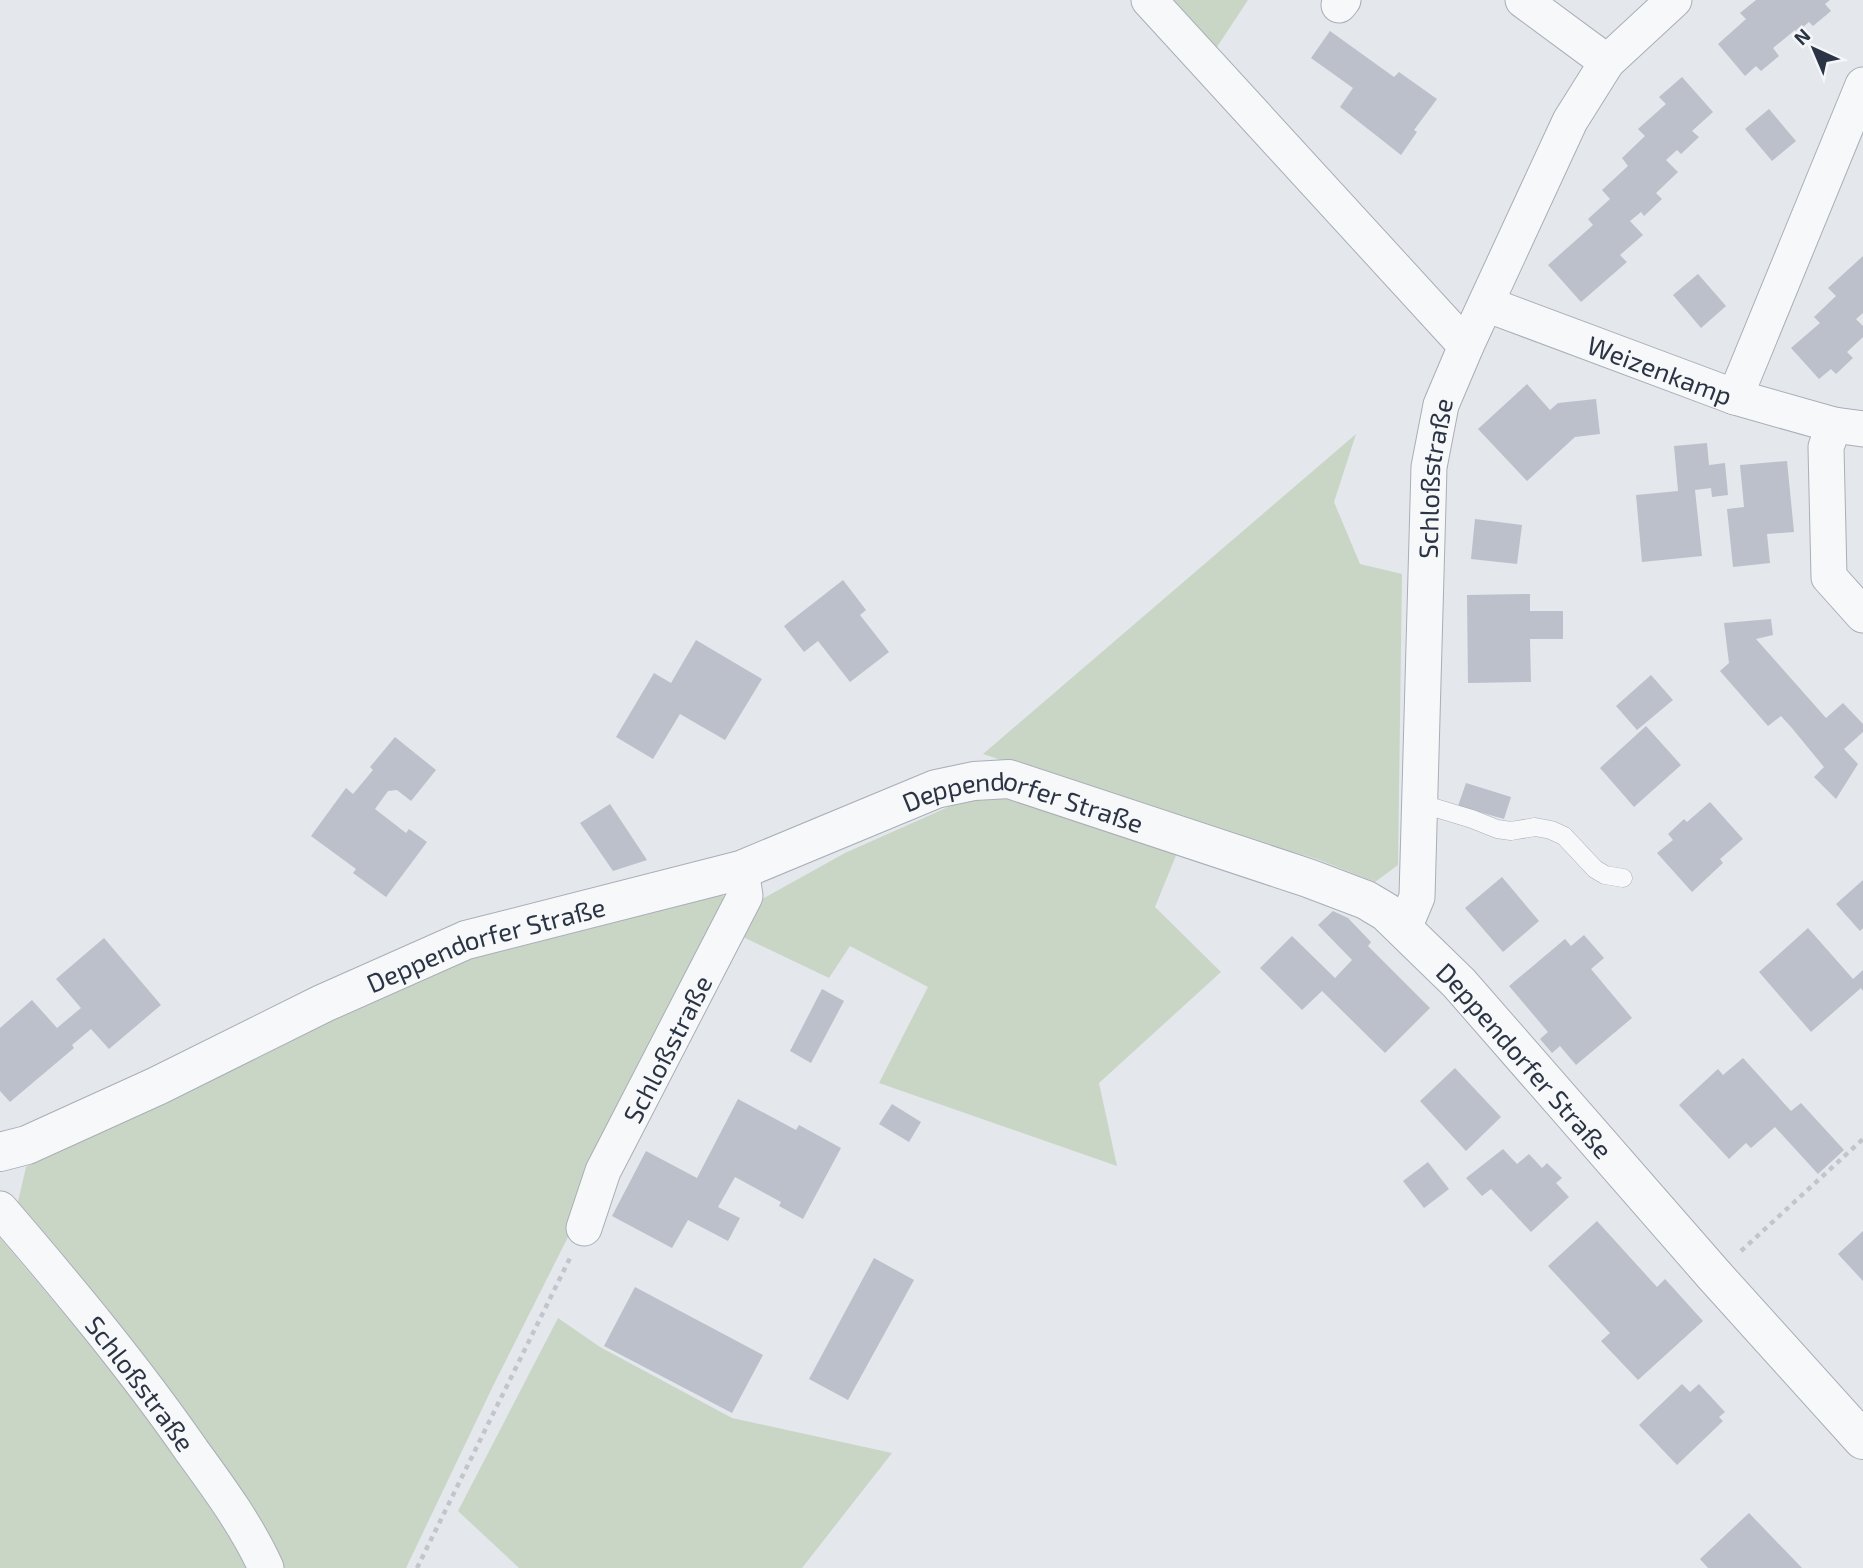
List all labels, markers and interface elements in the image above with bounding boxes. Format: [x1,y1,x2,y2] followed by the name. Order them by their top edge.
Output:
[1779,14,1849,84] north arrow
[1789,23,1815,49] text: N
[1583,328,1737,410] street label: Weizenkamp
[1411,395,1458,559] street label: Schloßstraße
[897,763,1148,838] street label: Deppendorfer Straße
[361,890,608,998] street label: Deppendorfer Straße
[1431,955,1620,1164] street label: Deppendorfer Straße
[615,969,717,1127] street label: Schloßstraße
[80,1309,202,1456] street label: Schloßstraße

